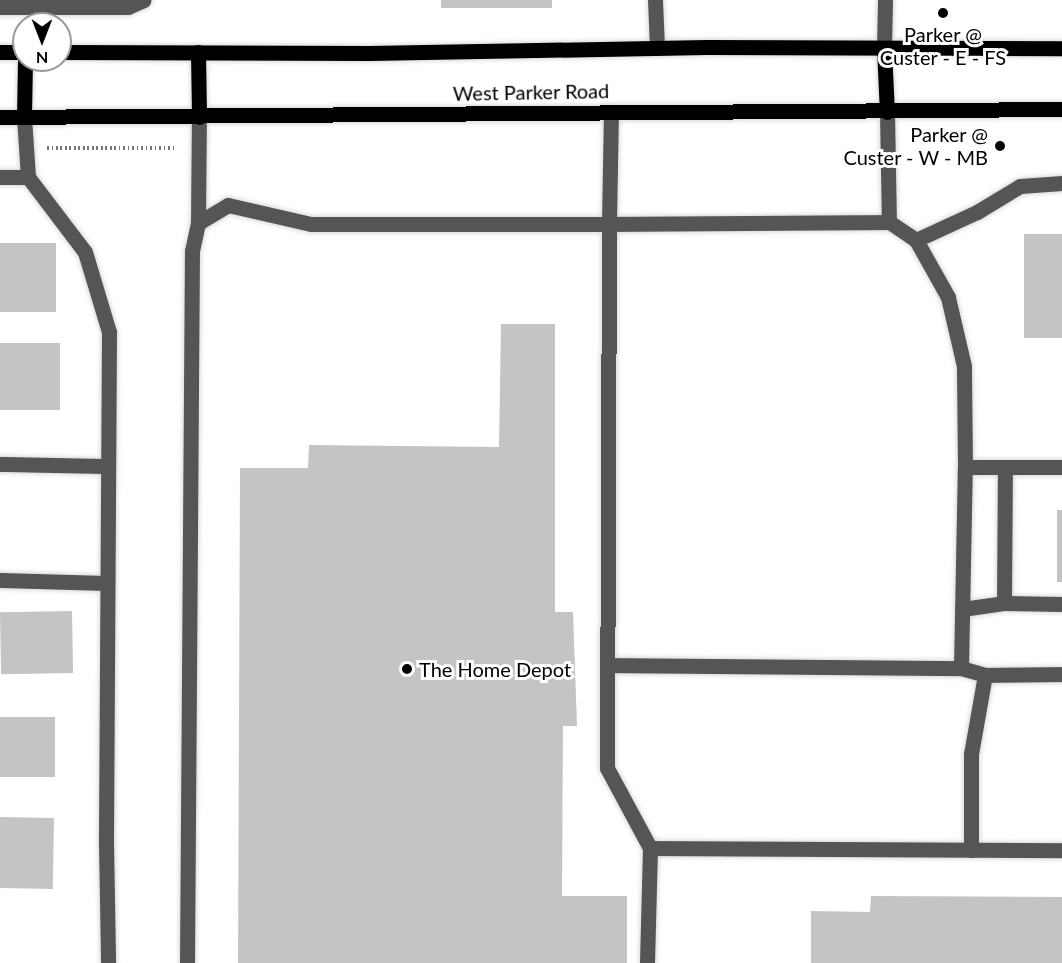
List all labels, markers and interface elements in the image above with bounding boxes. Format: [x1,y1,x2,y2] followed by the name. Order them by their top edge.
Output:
[936,6,950,20] marker: Parker @ Custer - E - FS
[12,12,72,72] north arrow
[880,22,1006,69] place label: Parker @ Custer - E - FS
[36,49,48,68] text: N
[452,79,610,105] street label: West Parker Road
[842,122,988,169] place label: Parker @ Custer - W - MB
[993,139,1007,153] marker: Parker @ Custer - W - MB
[419,657,571,681] place label: The Home Depot
[400,662,414,676] marker: The Home Depot

